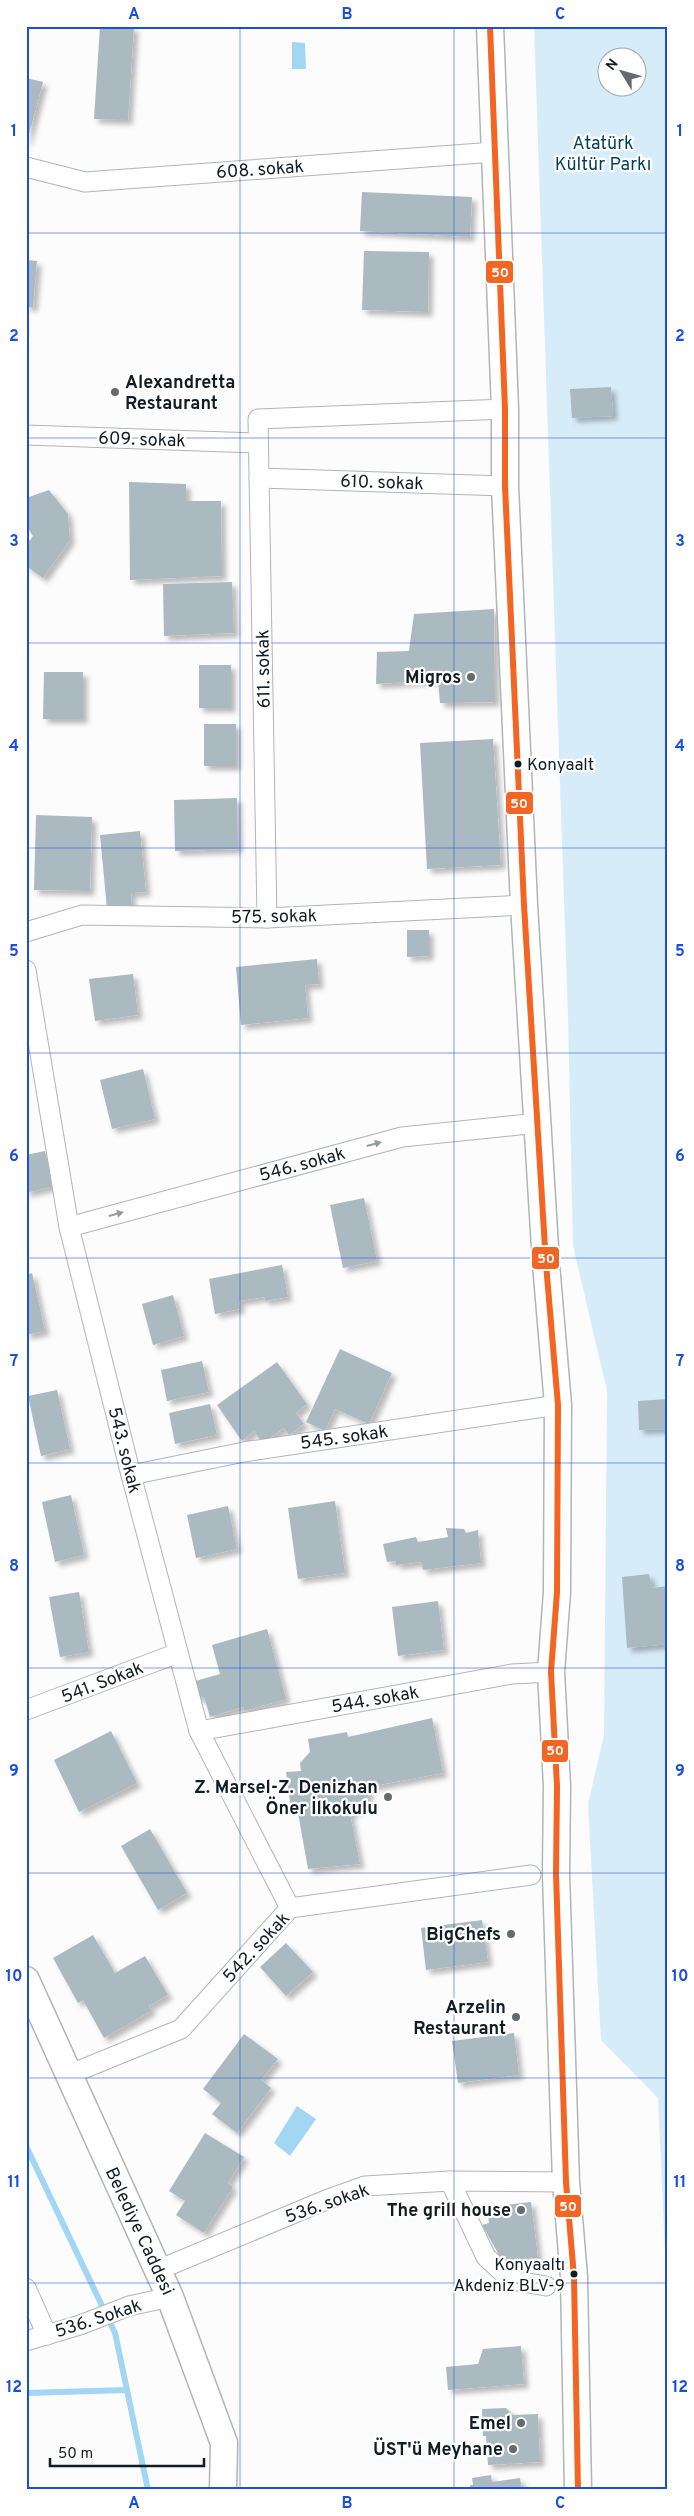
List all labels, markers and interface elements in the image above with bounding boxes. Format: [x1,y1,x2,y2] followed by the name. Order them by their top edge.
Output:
[128,5,140,25] text: A
[341,5,353,25] text: B
[555,5,565,25] text: C
[596,48,646,98] north arrow
[603,56,623,74] text: N
[11,122,17,142] text: 1
[677,122,683,142] text: 1
[555,133,651,177] park label: Atatürk Kültür Parkı
[215,156,305,185] street label: 608. sokak
[485,260,514,284] line badge: 50
[491,265,509,282] text: 50
[9,327,19,347] text: 2
[675,327,685,347] text: 2
[125,372,235,416] place label: Alexandretta Restaurant
[109,386,121,398] marker: Alexandretta Restaurant
[98,427,186,454] street label: 609. sokak
[340,471,424,496] street label: 610. sokak
[9,532,19,552] text: 3
[675,532,685,552] text: 3
[252,629,277,709] street label: 611. sokak
[405,667,461,690] place label: Migros
[465,671,477,683] marker: Migros
[9,737,19,757] text: 4
[675,737,685,757] text: 4
[527,755,594,777] place label: Konyaalt
[513,759,523,769] marker: Konyaalt
[505,791,534,815] line badge: 50
[510,796,528,813] text: 50
[231,905,317,930] street label: 575. sokak
[9,942,19,962] text: 5
[675,942,685,962] text: 5
[367,1140,382,1148] one-way arrow
[257,1143,348,1188] street label: 546. sokak
[9,1147,19,1167] text: 6
[675,1147,685,1167] text: 6
[109,1210,124,1218] one-way arrow
[531,1246,560,1270] line badge: 50
[537,1251,555,1268] text: 50
[10,1352,18,1372] text: 7
[676,1352,684,1372] text: 7
[102,1405,145,1496] street label: 543. sokak
[299,1421,390,1456] street label: 545. sokak
[9,1557,19,1577] text: 8
[675,1557,685,1577] text: 8
[58,1657,147,1710] street label: 541. Sokak
[330,1681,421,1719] street label: 544. sokak
[541,1739,569,1763] line badge: 50
[546,1743,564,1760] text: 50
[9,1762,19,1782] text: 9
[675,1762,685,1782] text: 9
[194,1777,378,1821] place label: Z. Marsel-Z. Denizhan Öner İlkokulu
[382,1791,394,1803] marker: Z. Marsel-Z. Denizhan Öner İlkokulu
[219,1908,296,1988] street label: 542. sokak
[426,1924,501,1947] place label: BigChefs
[505,1928,517,1940] marker: BigChefs
[6,1967,22,1987] text: 10
[672,1967,688,1987] text: 10
[413,1997,506,2041] place label: Arzelin Restaurant
[510,2011,522,2023] marker: Arzelin Restaurant
[99,2164,178,2299] street label: Belediye Caddesi
[8,2173,20,2193] text: 11
[674,2173,686,2193] text: 11
[282,2179,373,2230] street label: 536. sokak
[554,2194,582,2218] line badge: 50
[559,2199,577,2216] text: 50
[387,2200,511,2223] place label: The grill house
[515,2204,527,2216] marker: The grill house
[453,2255,565,2298] place label: Konyaaltı Akdeniz BLV-9
[569,2269,579,2279] marker: Konyaaltı Akdeniz BLV-9
[52,2295,145,2344] street label: 536. Sokak
[6,2378,22,2398] text: 12
[672,2378,688,2398] text: 12
[469,2413,511,2436] place label: Emel
[515,2417,527,2429] marker: Emel
[50,2436,204,2468] scale bar
[373,2437,503,2462] place label: ÜST'ü Meyhane
[507,2443,519,2455] marker: ÜST'ü Meyhane
[58,2445,93,2464] text: 50 m
[128,2494,140,2514] text: A
[341,2494,353,2514] text: B
[555,2494,565,2514] text: C

